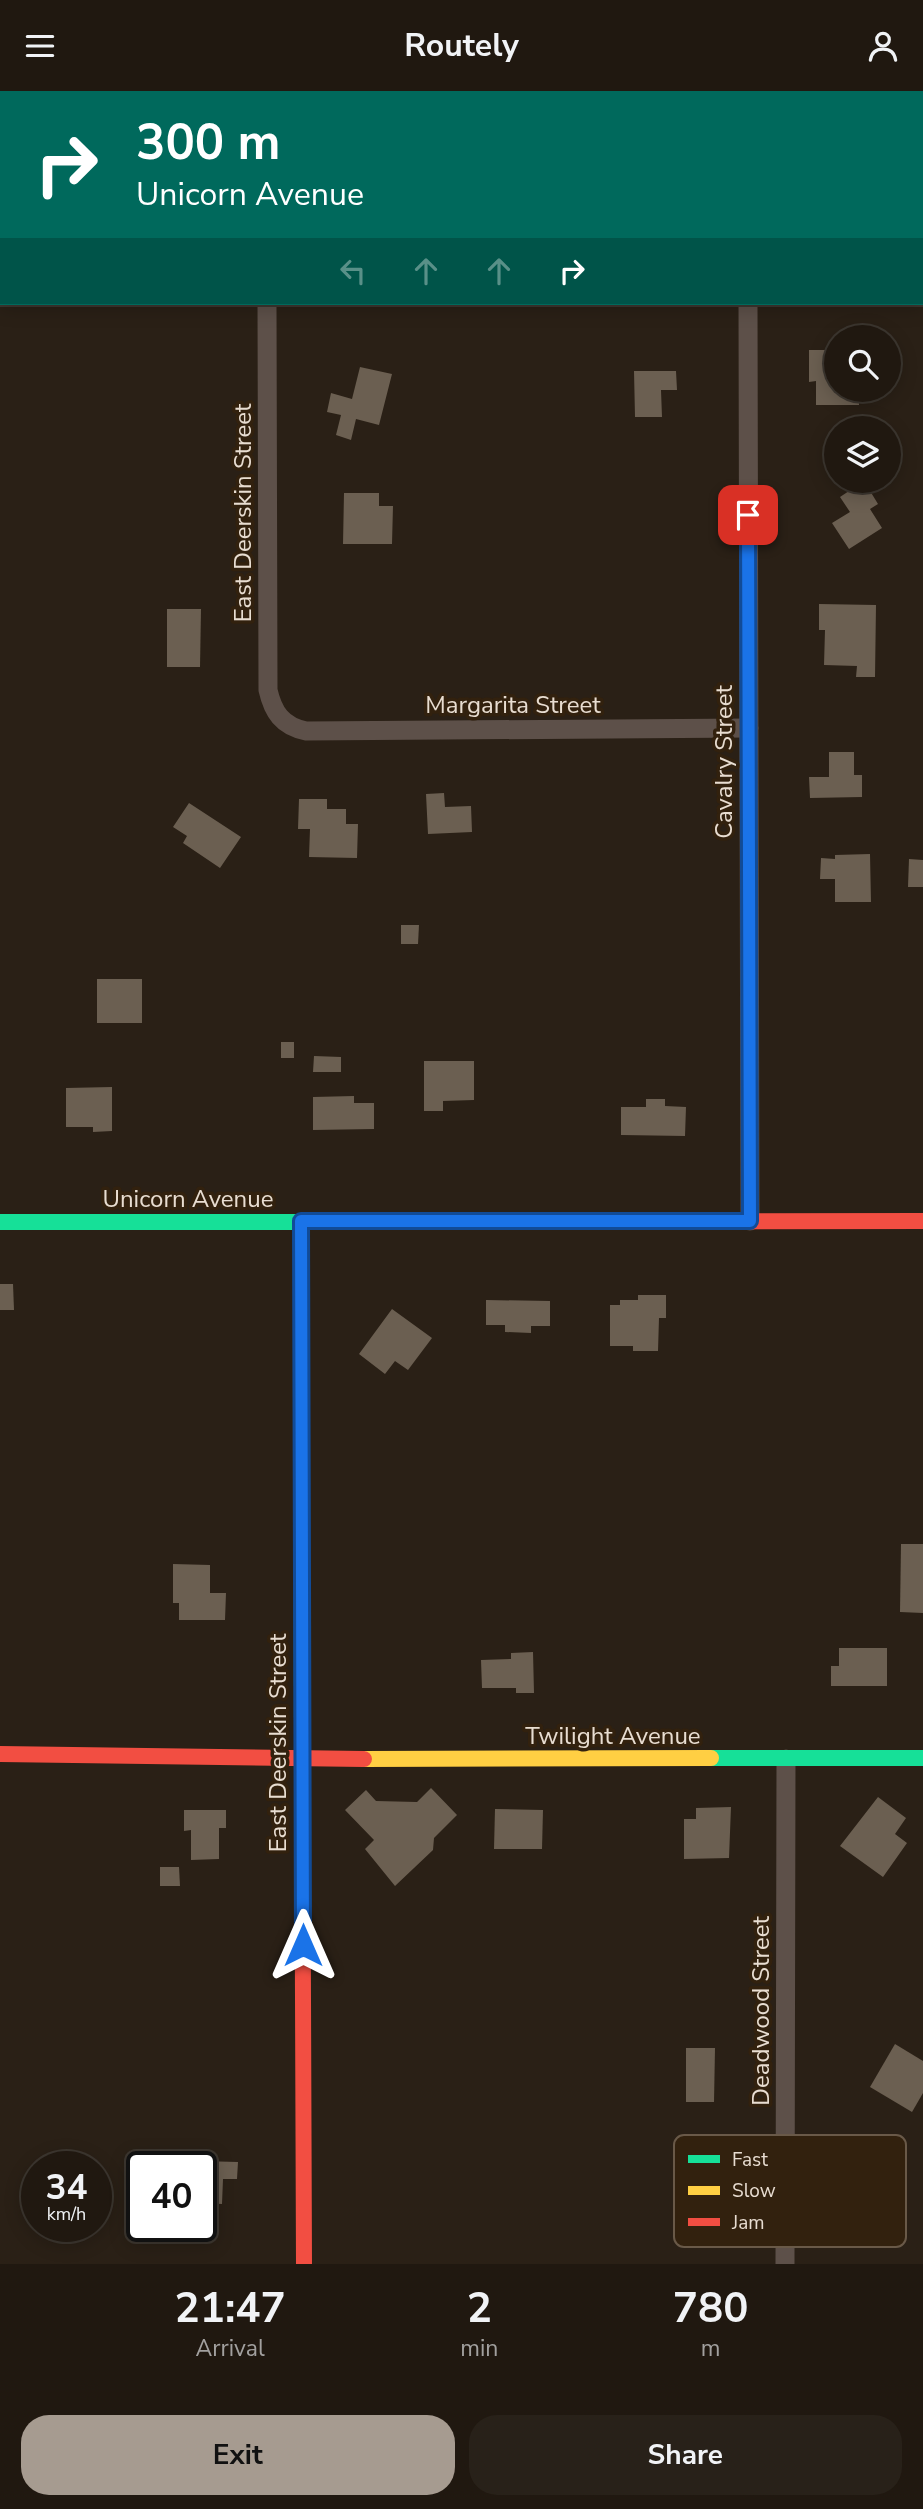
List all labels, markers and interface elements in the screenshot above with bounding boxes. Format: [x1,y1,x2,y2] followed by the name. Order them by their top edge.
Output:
[404,24,519,67] text: Routely
[21,27,59,65] icon: menu
[864,27,902,65] icon: person
[136,109,280,176] text: 300 m
[21,119,112,210] icon: right
[136,173,364,216] text: Unicorn Avenue
[334,252,372,290] icon: left
[407,252,445,290] icon: ahead
[480,252,518,290] icon: ahead
[553,252,591,290] icon: right
[824,325,901,493] map controls
[824,325,901,402] button: search
[227,403,259,622] street label: East Deerskin Street
[824,416,901,493] button: layers
[718,485,778,545] pin
[729,496,767,534] icon: arrive
[708,685,740,839] street label: Cavalry Street
[425,689,601,721] street label: Margarita Street
[103,1183,273,1215] street label: Unicorn Avenue
[262,1633,294,1852] street label: East Deerskin Street
[525,1720,701,1752] street label: Twilight Avenue
[266,1908,340,1982] position arrow
[745,1916,777,2106] street label: Deadwood Street
[674,2135,906,2247] legend
[732,2147,768,2173] text: Fast
[126,2151,217,2242] speed limit sign: 40
[45,2164,88,2211] text: 34
[732,2178,776,2204] text: Slow
[47,2202,86,2226] text: km/h
[731,2210,765,2236] text: Jam
[175,2280,286,2337] text: 21:47
[467,2280,492,2337] text: 2
[673,2280,748,2337] text: 780
[196,2333,265,2364] text: Arrival
[460,2333,498,2364] text: min
[701,2333,721,2364] text: m
[21,2415,455,2495] button: Exit
[469,2415,902,2495] button: Share

